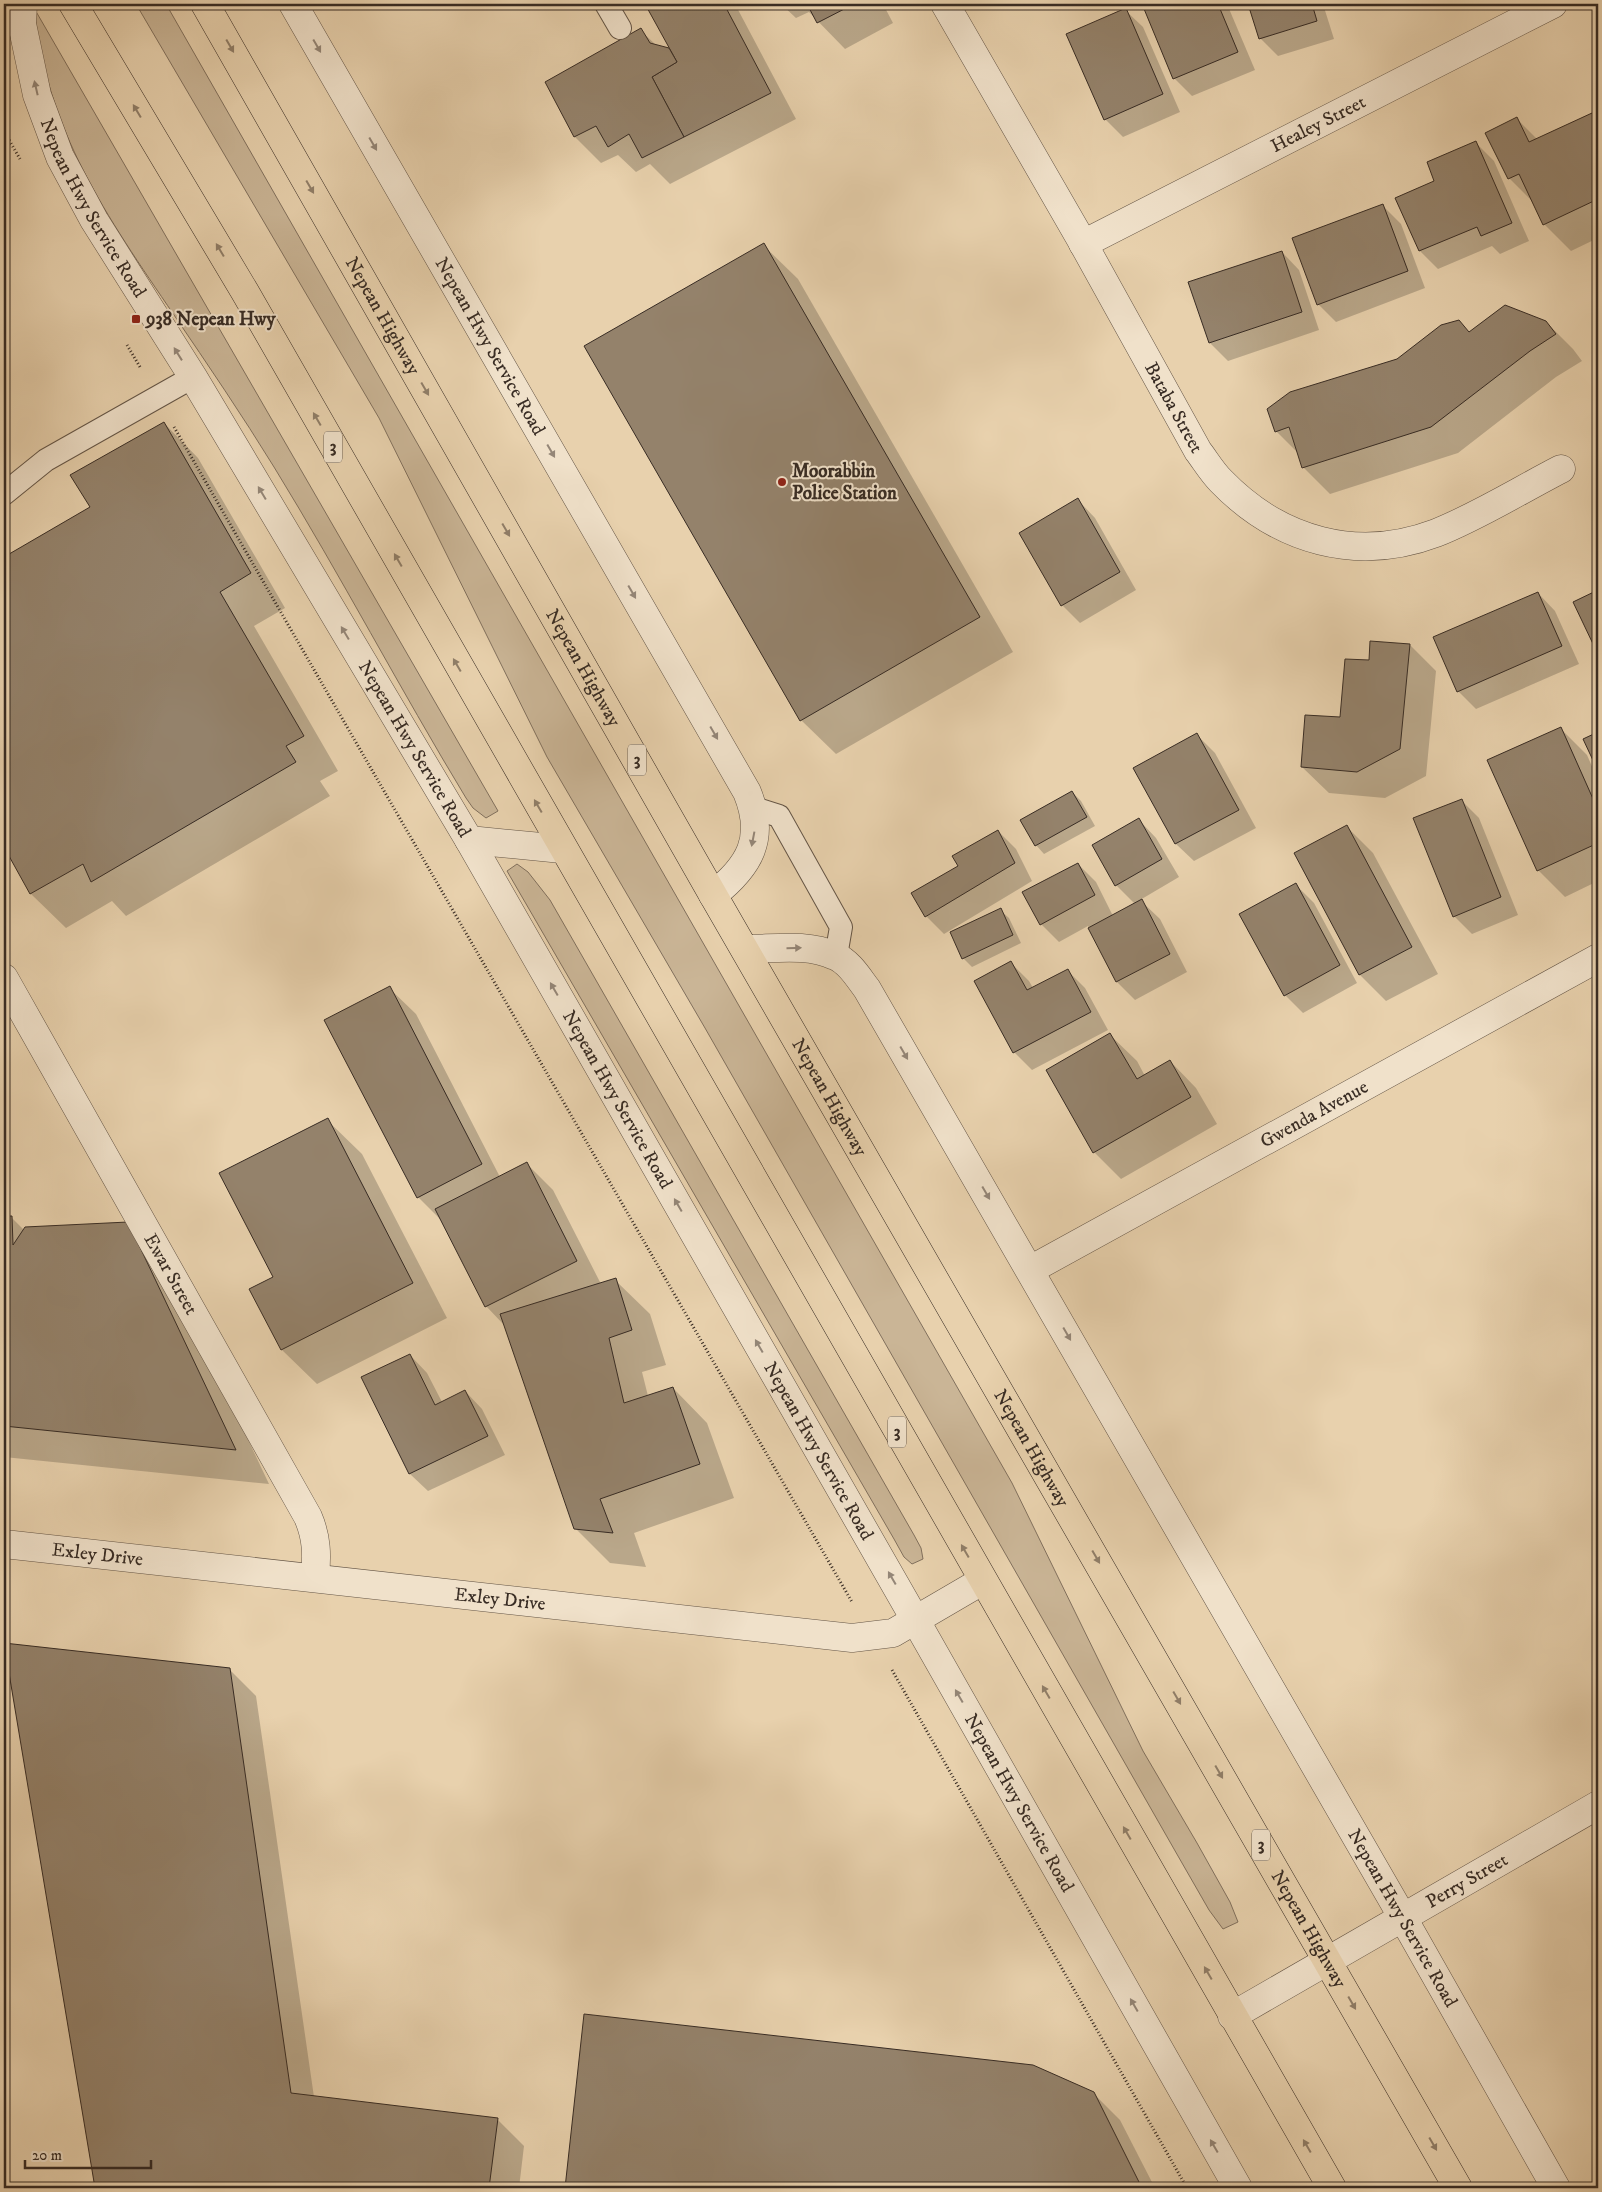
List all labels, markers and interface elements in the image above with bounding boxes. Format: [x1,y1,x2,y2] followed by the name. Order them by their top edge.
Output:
[225,40,234,53] one-way arrow
[312,40,321,53] one-way arrow
[32,81,40,96] one-way arrow
[1267,90,1369,158] street label: Healey Street
[132,104,141,117] one-way arrow
[35,115,152,302] street label: Nepean Hwy Service Road
[369,138,378,151] one-way arrow
[306,180,314,195] one-way arrow
[216,244,225,257] one-way arrow
[340,253,426,380] street label: Nepean Highway
[430,253,551,440] street label: Nepean Hwy Service Road
[144,308,276,331] place label: 938 Nepean Hwy
[130,313,142,325] marker: 938 Nepean Hwy
[173,347,183,360] one-way arrow
[1140,358,1208,457] street label: Bataba Street
[421,382,429,397] one-way arrow
[313,412,322,426] one-way arrow
[324,432,342,462] road number: 3
[547,445,556,458] one-way arrow
[792,460,898,505] place label: Moorabbin Police Station
[776,476,788,488] marker: Moorabbin Police Station
[257,486,266,500] one-way arrow
[501,524,510,537] one-way arrow
[393,554,402,567] one-way arrow
[628,586,637,599] one-way arrow
[541,605,627,731] street label: Nepean Highway
[341,625,349,640] one-way arrow
[353,657,476,842] street label: Nepean Hwy Service Road
[453,659,462,672] one-way arrow
[709,726,718,739] one-way arrow
[628,744,646,776] road number: 3
[534,799,542,814] one-way arrow
[749,832,757,848] one-way arrow
[786,944,802,952] one-way arrow
[549,982,558,995] one-way arrow
[558,1006,678,1193] street label: Nepean Hwy Service Road
[787,1034,873,1161] street label: Nepean Highway
[900,1046,909,1059] one-way arrow
[1256,1075,1372,1153] street label: Gwenda Avenue
[981,1187,990,1200] one-way arrow
[674,1198,682,1213] one-way arrow
[139,1230,203,1319] street label: Ewar Street
[1062,1327,1071,1341] one-way arrow
[755,1339,763,1354] one-way arrow
[759,1358,879,1545] street label: Nepean Hwy Service Road
[989,1385,1075,1512] street label: Nepean Highway
[888,1416,906,1448] road number: 3
[51,1538,144,1571] street label: Exley Drive
[960,1544,969,1557] one-way arrow
[1092,1549,1100,1564] one-way arrow
[888,1571,896,1586] one-way arrow
[453,1582,547,1615] street label: Exley Drive
[1041,1685,1050,1698] one-way arrow
[954,1689,963,1702] one-way arrow
[1173,1690,1181,1705] one-way arrow
[960,1710,1079,1897] street label: Nepean Hwy Service Road
[1215,1765,1224,1778] one-way arrow
[1343,1825,1463,2012] street label: Nepean Hwy Service Road
[1122,1826,1131,1839] one-way arrow
[1252,1830,1270,1860] road number: 3
[1422,1848,1512,1913] street label: Perry Street
[1266,1866,1352,1993] street label: Nepean Highway
[1204,1966,1212,1981] one-way arrow
[1348,1996,1356,2010] one-way arrow
[1129,1998,1138,2011] one-way arrow
[25,2137,151,2169] scale bar
[1428,2137,1437,2151] one-way arrow
[1210,2138,1218,2153] one-way arrow
[1303,2139,1312,2153] one-way arrow
[32,2146,62,2165] text: 20 m

